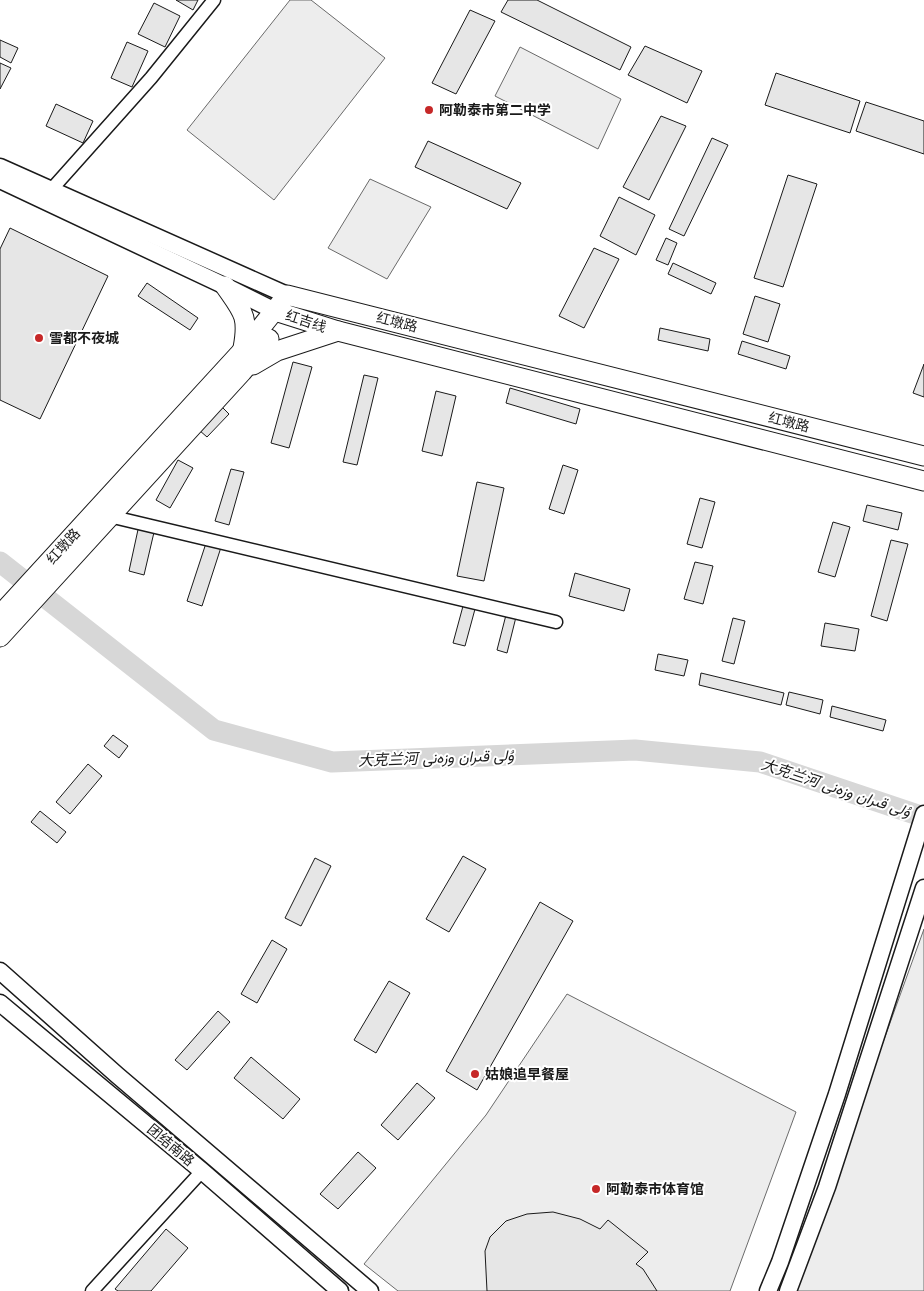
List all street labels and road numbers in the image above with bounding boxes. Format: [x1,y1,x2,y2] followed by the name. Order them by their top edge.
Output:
[283,305,329,337] street label: 红吉线
[374,307,420,337] street label: 红墩路
[766,407,812,437] street label: 红墩路
[42,524,84,568] street label: 红墩路
[143,1119,199,1171] street label: 团结南路

